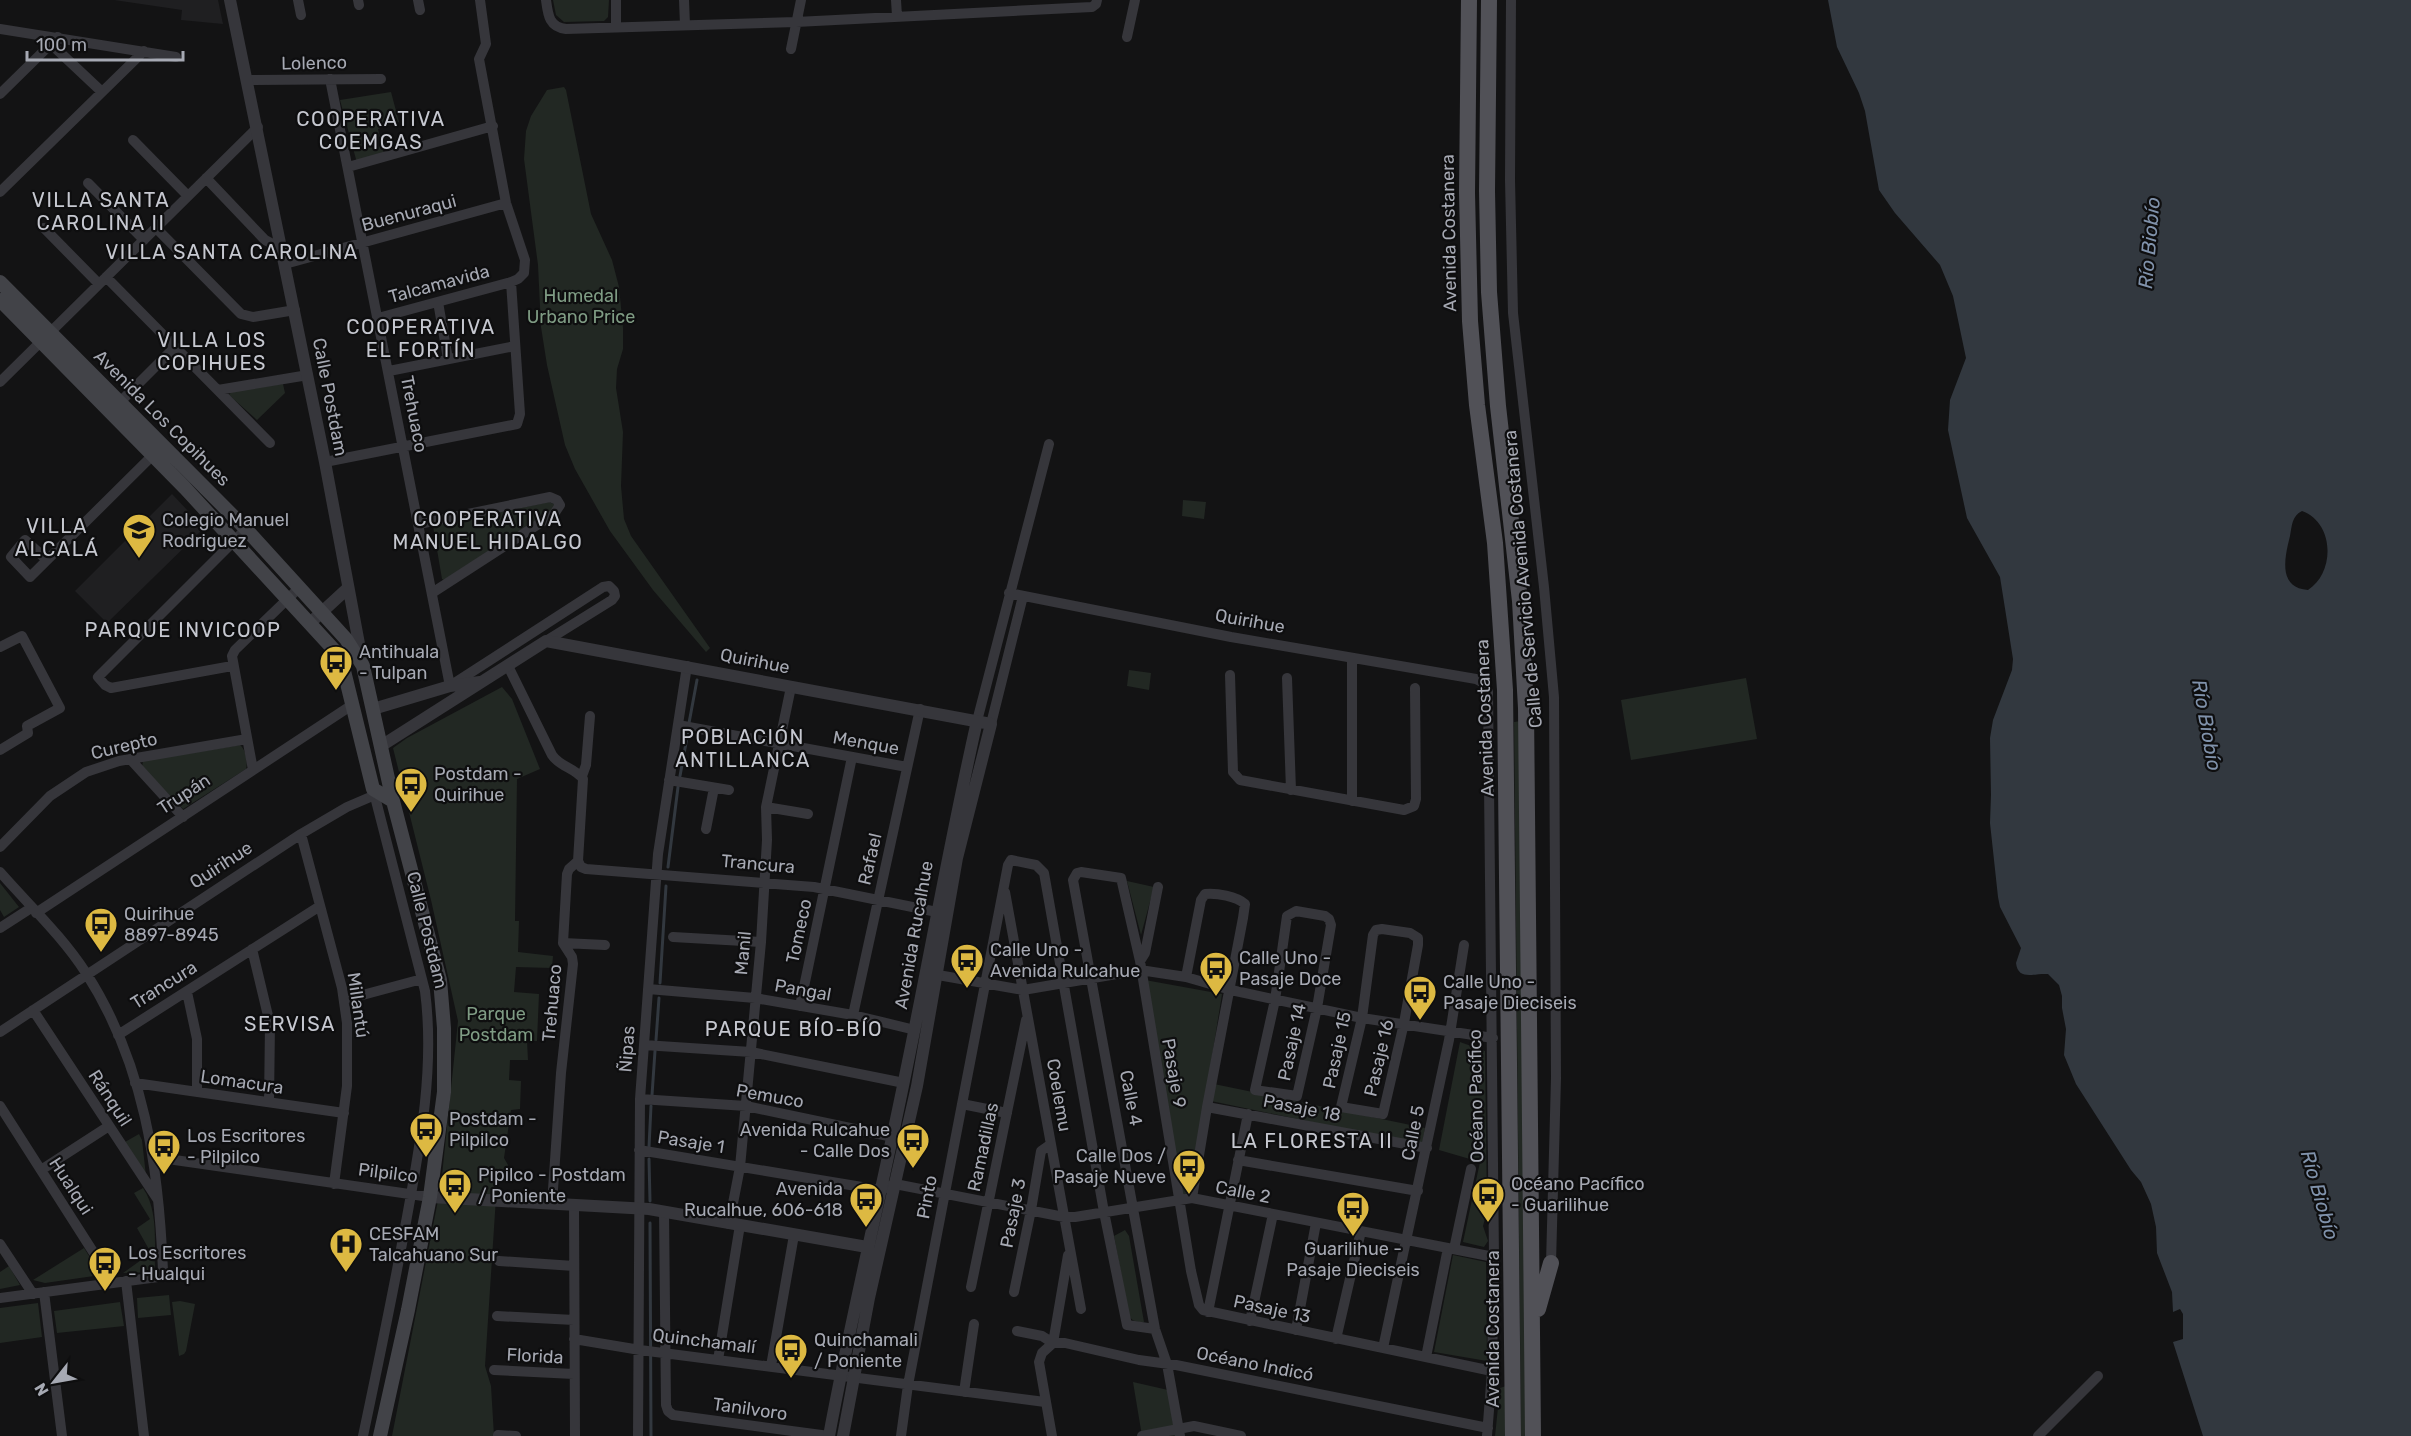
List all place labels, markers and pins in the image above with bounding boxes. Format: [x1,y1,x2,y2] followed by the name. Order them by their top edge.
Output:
[162,509,289,552] place label: Colegio Manuel Rodriguez
[121,512,157,559] school or university icon: Colegio Manuel Rodriguez
[359,641,439,684] place label: Antihuala - Tulpan
[318,644,354,691] bus stop icon: Antihuala - Tulpan
[434,763,522,806] place label: Postdam - Quirihue
[393,766,429,813] bus stop icon: Postdam - Quirihue
[124,903,219,946] place label: Quirihue 8897-8945
[83,906,119,953] bus stop icon: Quirihue 8897-8945
[990,939,1140,982] place label: Calle Uno - Avenida Rulcahue
[949,942,985,989] bus stop icon: Calle Uno - Avenida Rulcahue
[1239,947,1341,990] place label: Calle Uno - Pasaje Doce
[1198,950,1234,997] bus stop icon: Calle Uno - Pasaje Doce
[1443,971,1577,1014] place label: Calle Uno - Pasaje Dieciseis
[1402,974,1438,1021] bus stop icon: Calle Uno - Pasaje Dieciseis
[449,1108,537,1151] place label: Postdam - Pilpilco
[408,1111,444,1158] bus stop icon: Postdam - Pilpilco
[740,1119,890,1162] place label: Avenida Rulcahue - Calle Dos
[895,1122,931,1169] bus stop icon: Avenida Rulcahue - Calle Dos
[187,1125,305,1168] place label: Los Escritores - Pilpilco
[146,1128,182,1175] bus stop icon: Los Escritores - Pilpilco
[1054,1145,1166,1188] place label: Calle Dos / Pasaje Nueve
[1171,1148,1207,1195] bus stop icon: Calle Dos / Pasaje Nueve
[478,1164,626,1207] place label: Pipilco - Postdam / Poniente
[437,1167,473,1214] bus stop icon: Pipilco - Postdam / Poniente
[1511,1173,1645,1216] place label: Océano Pacífico - Guarilihue
[1470,1176,1506,1223] bus stop icon: Océano Pacífico - Guarilihue
[684,1178,843,1221] place label: Avenida Rucalhue, 606-618
[848,1181,884,1228] bus stop icon: Avenida Rucalhue, 606-618
[1335,1190,1371,1237] bus stop icon: Guarilihue - Pasaje Dieciseis
[369,1223,498,1266] place label: CESFAM Talcahuano Sur
[328,1226,364,1273] hospital icon: CESFAM Talcahuano Sur
[1286,1238,1420,1281] place label: Guarilihue - Pasaje Dieciseis
[128,1242,246,1285] place label: Los Escritores - Hualqui
[87,1245,123,1292] bus stop icon: Los Escritores - Hualqui
[814,1329,918,1372] place label: Quinchamali / Poniente
[773,1332,809,1379] bus stop icon: Quinchamali / Poniente

